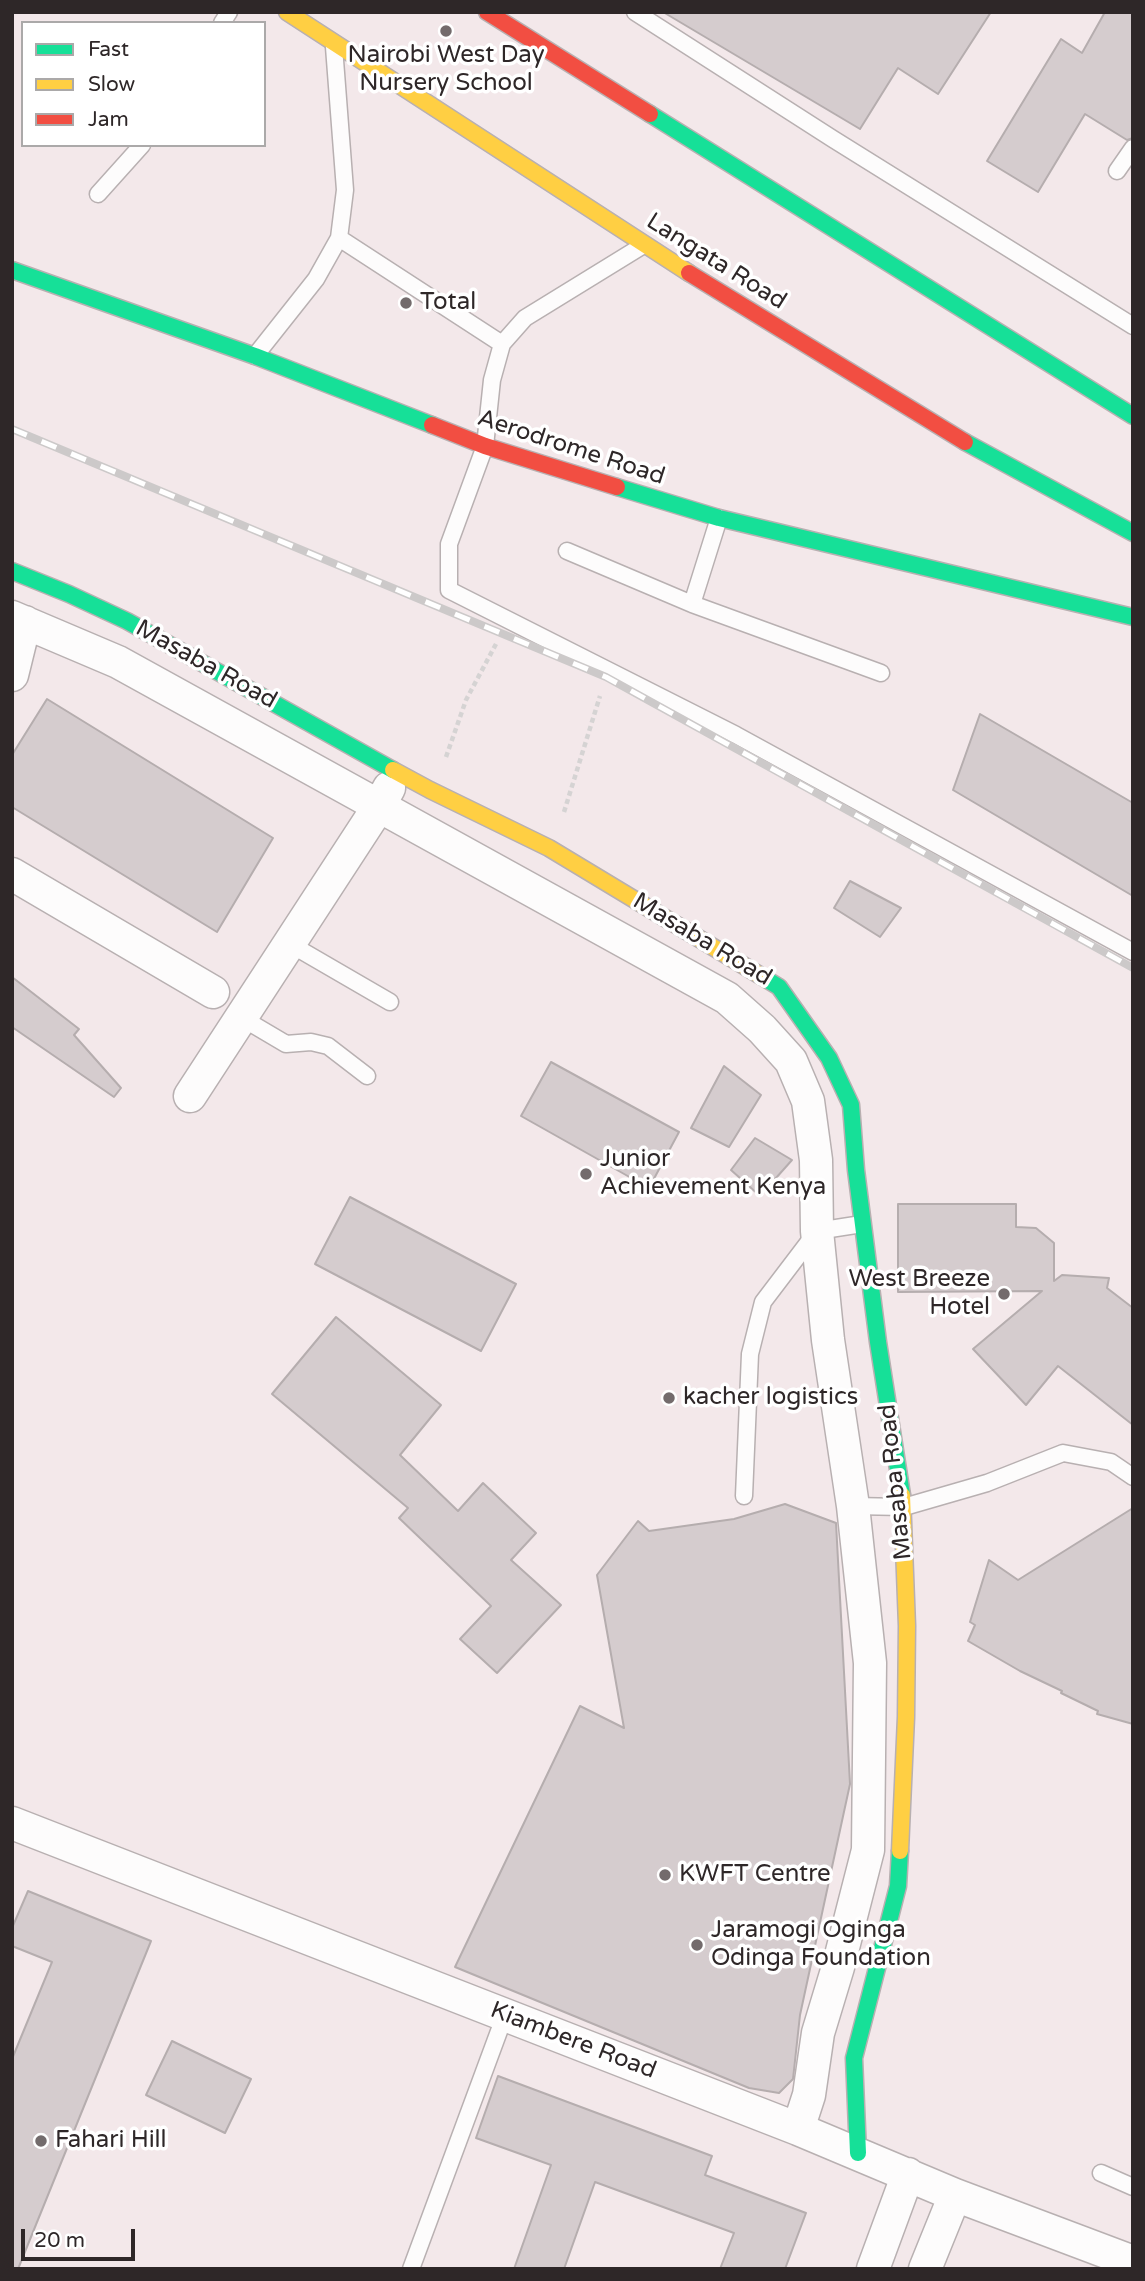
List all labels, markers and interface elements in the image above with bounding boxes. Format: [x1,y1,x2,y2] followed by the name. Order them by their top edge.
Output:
[21,21,266,147] legend
[438,23,454,39] marker: Nairobi West Day Nursery School
[88,37,129,62] text: Fast
[347,42,545,98] place label: Nairobi West Day Nursery School
[88,72,135,97] text: Slow
[88,107,129,132] text: Jam
[641,208,791,316] street label: Langata Road
[420,289,476,317] place label: Total
[398,295,414,311] marker: Total
[474,404,668,492] street label: Aerodrome Road
[130,614,282,716] street label: Masaba Road
[627,887,777,993] street label: Masaba Road
[600,1146,826,1202] place label: Junior Achievement Kenya
[578,1166,594,1182] marker: Junior Achievement Kenya
[848,1266,990,1322] place label: West Breeze Hotel
[996,1286,1012,1302] marker: West Breeze Hotel
[683,1384,858,1412] place label: kacher logistics
[661,1390,677,1406] marker: kacher logistics
[873,1402,919,1562] street label: Masaba Road
[679,1861,831,1889] place label: KWFT Centre
[657,1867,673,1883] marker: KWFT Centre
[711,1917,931,1973] place label: Jaramogi Oginga Odinga Foundation
[689,1937,705,1953] marker: Jaramogi Oginga Odinga Foundation
[486,1996,660,2086] street label: Kiambere Road
[55,2127,167,2155] place label: Fahari Hill
[33,2133,49,2149] marker: Fahari Hill
[24,2214,138,2258] scale bar
[34,2228,85,2253] text: 20 m

